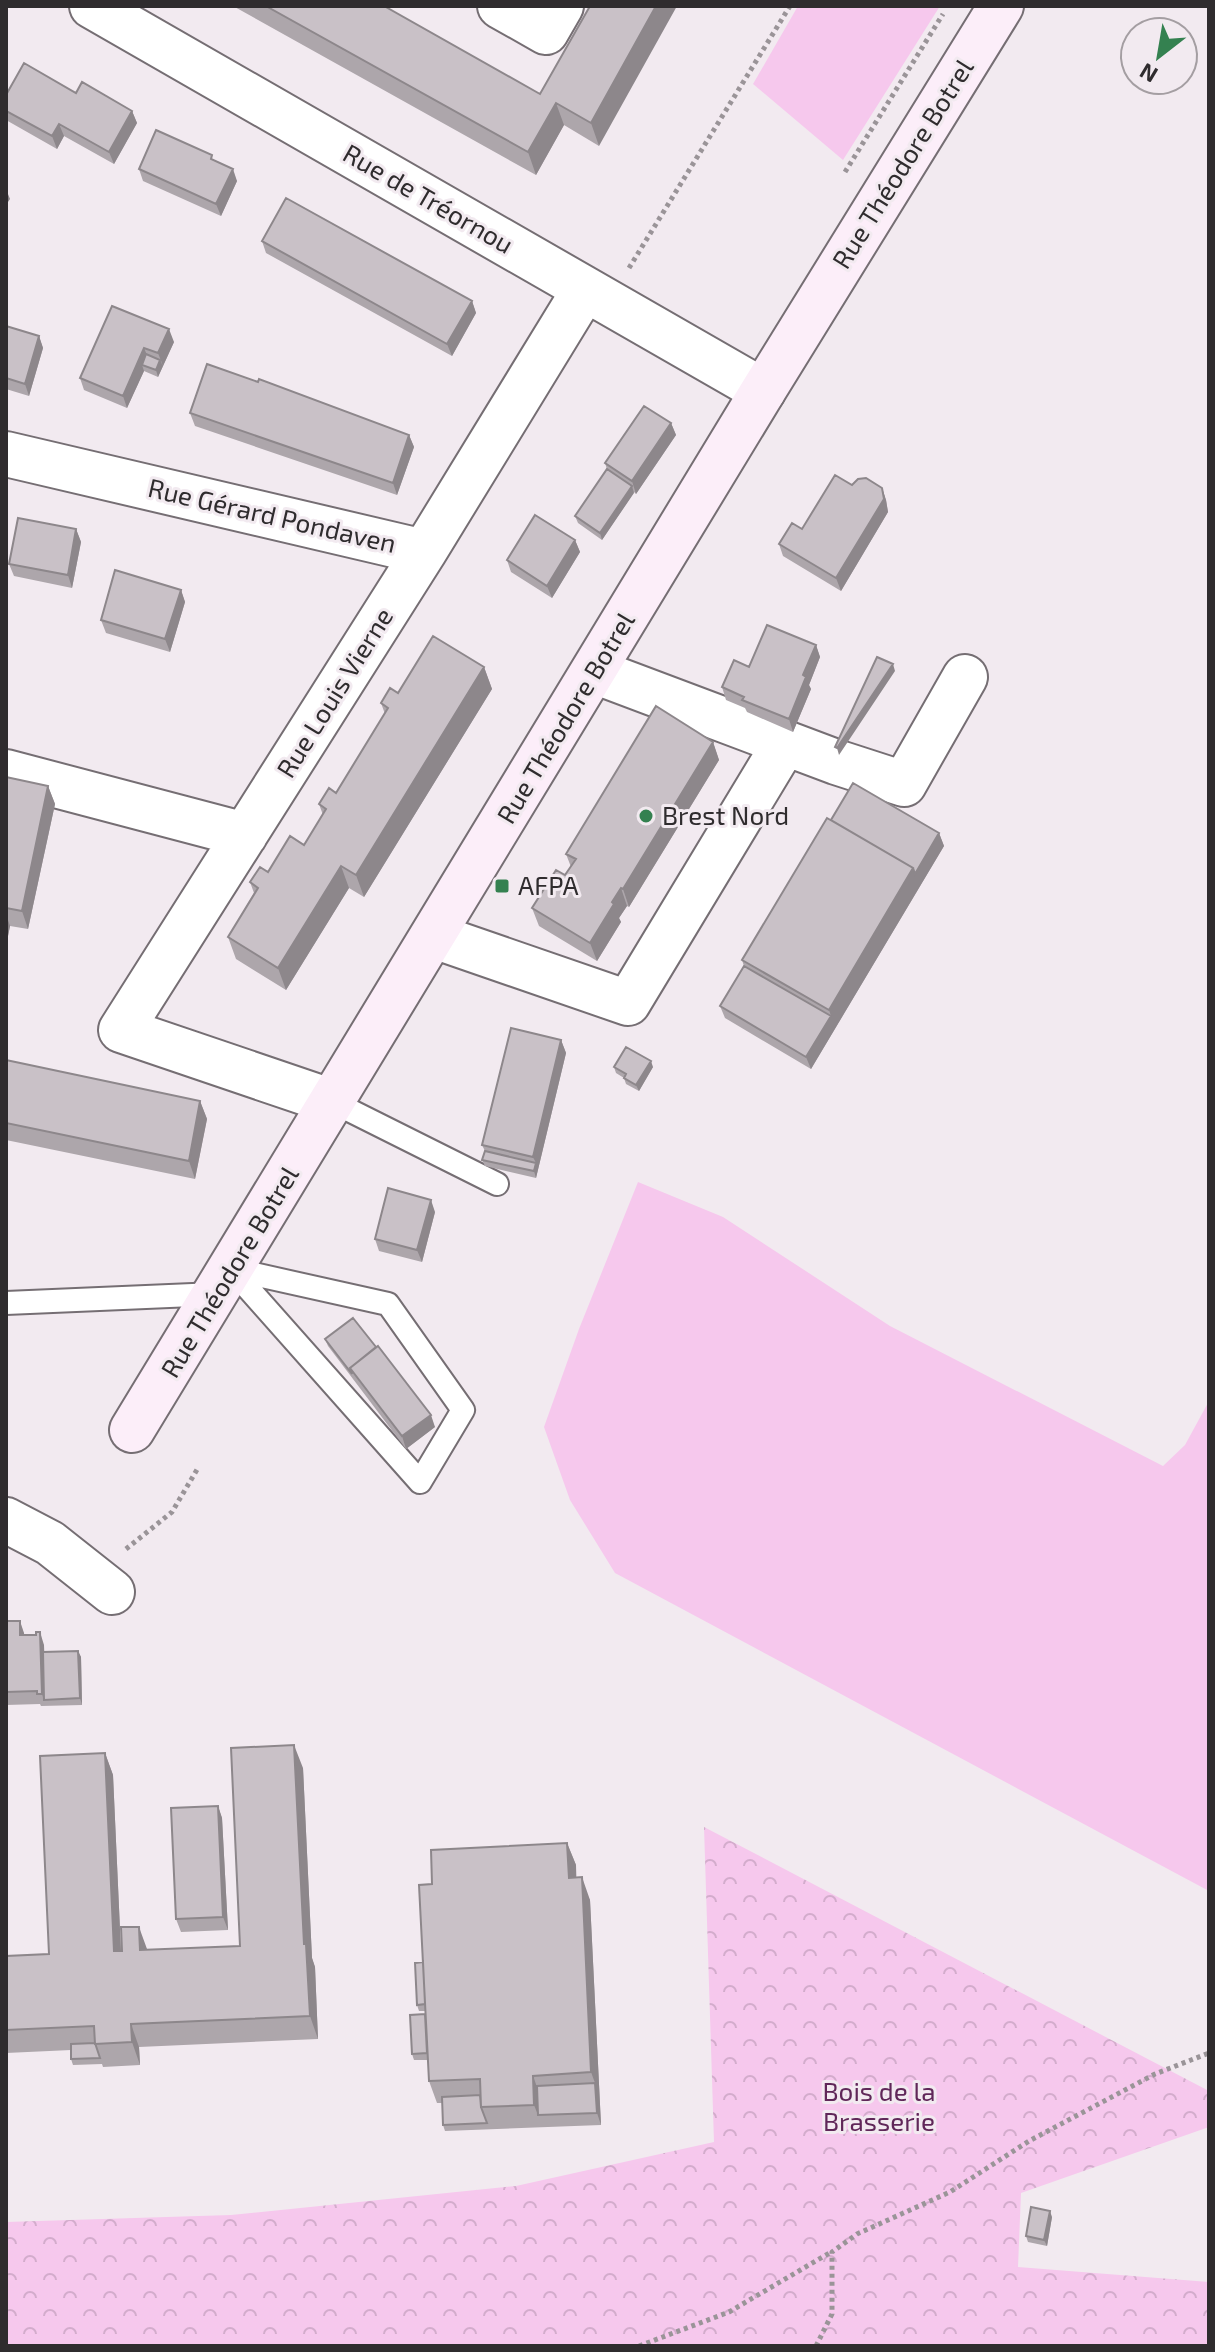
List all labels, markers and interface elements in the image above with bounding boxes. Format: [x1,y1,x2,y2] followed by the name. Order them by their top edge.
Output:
[1119,16,1199,96] north arrow
[825,53,979,274] street label: Rue Théodore Botrel
[1135,59,1162,89] text: N
[338,136,519,259] street label: Rue de Tréornou
[145,471,399,558] street label: Rue Gérard Pondaven
[269,602,398,783] street label: Rue Louis Vierne
[489,606,640,829] street label: Rue Théodore Botrel
[662,799,789,830] place label: Brest Nord
[637,807,655,825] marker: Brest Nord
[518,869,579,900] place label: AFPA
[493,877,511,895] marker: AFPA
[153,1160,304,1383] street label: Rue Théodore Botrel
[823,2075,936,2136] park label: Bois de la Brasserie

